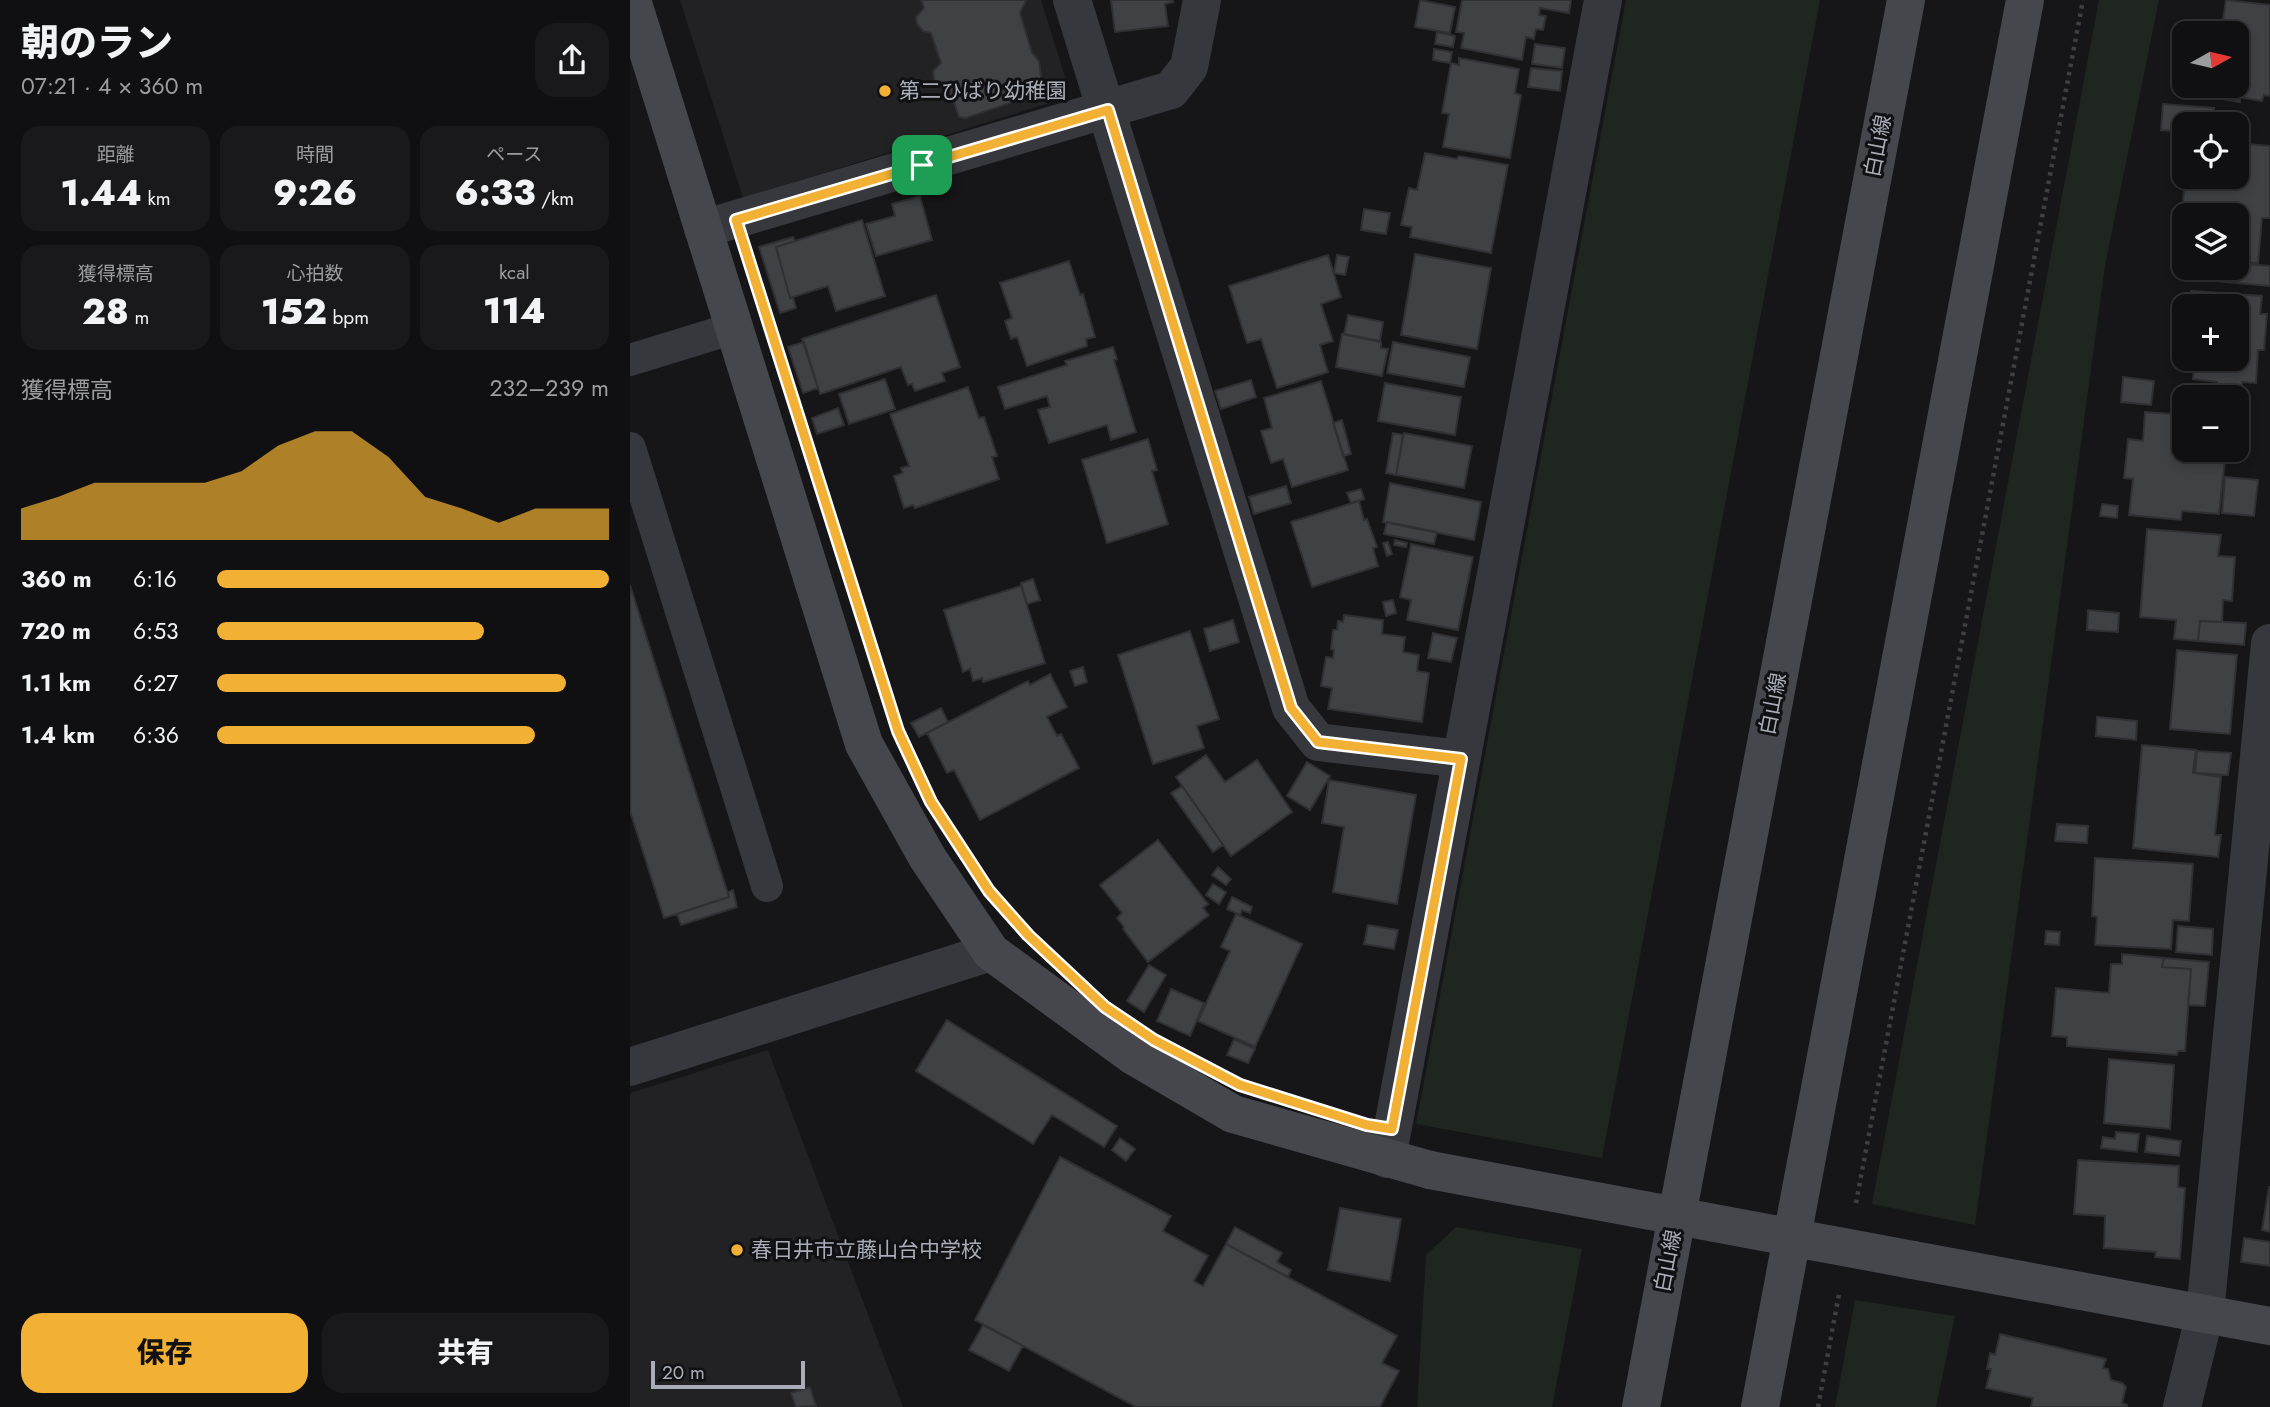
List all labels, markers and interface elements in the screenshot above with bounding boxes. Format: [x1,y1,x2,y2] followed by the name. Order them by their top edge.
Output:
[21,15,173,70] text: 朝のラン
[2172,21,2249,98] north arrow
[2172,21,2249,462] map controls
[535,23,609,97] button: share
[21,69,203,103] text: 07:21 · 4 × 360 m
[899,76,1067,106] place label: 第二ひばり幼稚園
[877,83,893,99] marker: 第二ひばり幼稚園
[1857,112,1899,180] street label: 白山線
[2172,112,2249,189] button: locate
[892,135,952,195] pin
[97,141,135,168] text: 距離
[296,141,334,168] text: 時間
[486,141,542,168] text: ペース
[903,146,941,184] icon: arrive
[61,168,142,218] text: 1.44
[273,168,357,218] text: 9:26
[455,168,535,218] text: 6:33
[142,185,171,212] text: km
[535,185,574,212] text: /km
[2172,203,2249,280] button: layers
[499,259,530,286] text: kcal
[78,260,154,287] text: 獲得標高
[286,260,344,287] text: 心拍数
[483,286,546,336] text: 114
[82,287,129,337] text: 28
[261,287,327,337] text: 152
[2172,294,2249,371] button: +
[129,304,149,331] text: m
[327,304,369,331] text: bpm
[490,371,609,405] text: 232–239 m
[21,373,113,407] text: 獲得標高
[2172,385,2249,462] button: −
[21,562,92,596] text: 360 m
[133,562,177,596] text: 6:16
[21,614,91,648] text: 720 m
[133,614,179,648] text: 6:53
[21,666,91,700] text: 1.1 km
[133,666,178,700] text: 6:27
[1752,670,1794,738] street label: 白山線
[21,718,95,752] text: 1.4 km
[133,718,179,752] text: 6:36
[1647,1227,1689,1295] street label: 白山線
[751,1235,982,1265] place label: 春日井市立藤山台中学校
[729,1242,745,1258] marker: 春日井市立藤山台中学校
[21,1313,308,1393] button: 保存
[322,1313,609,1393] button: 共有
[651,1358,805,1390] scale bar
[662,1359,705,1386] text: 20 m

